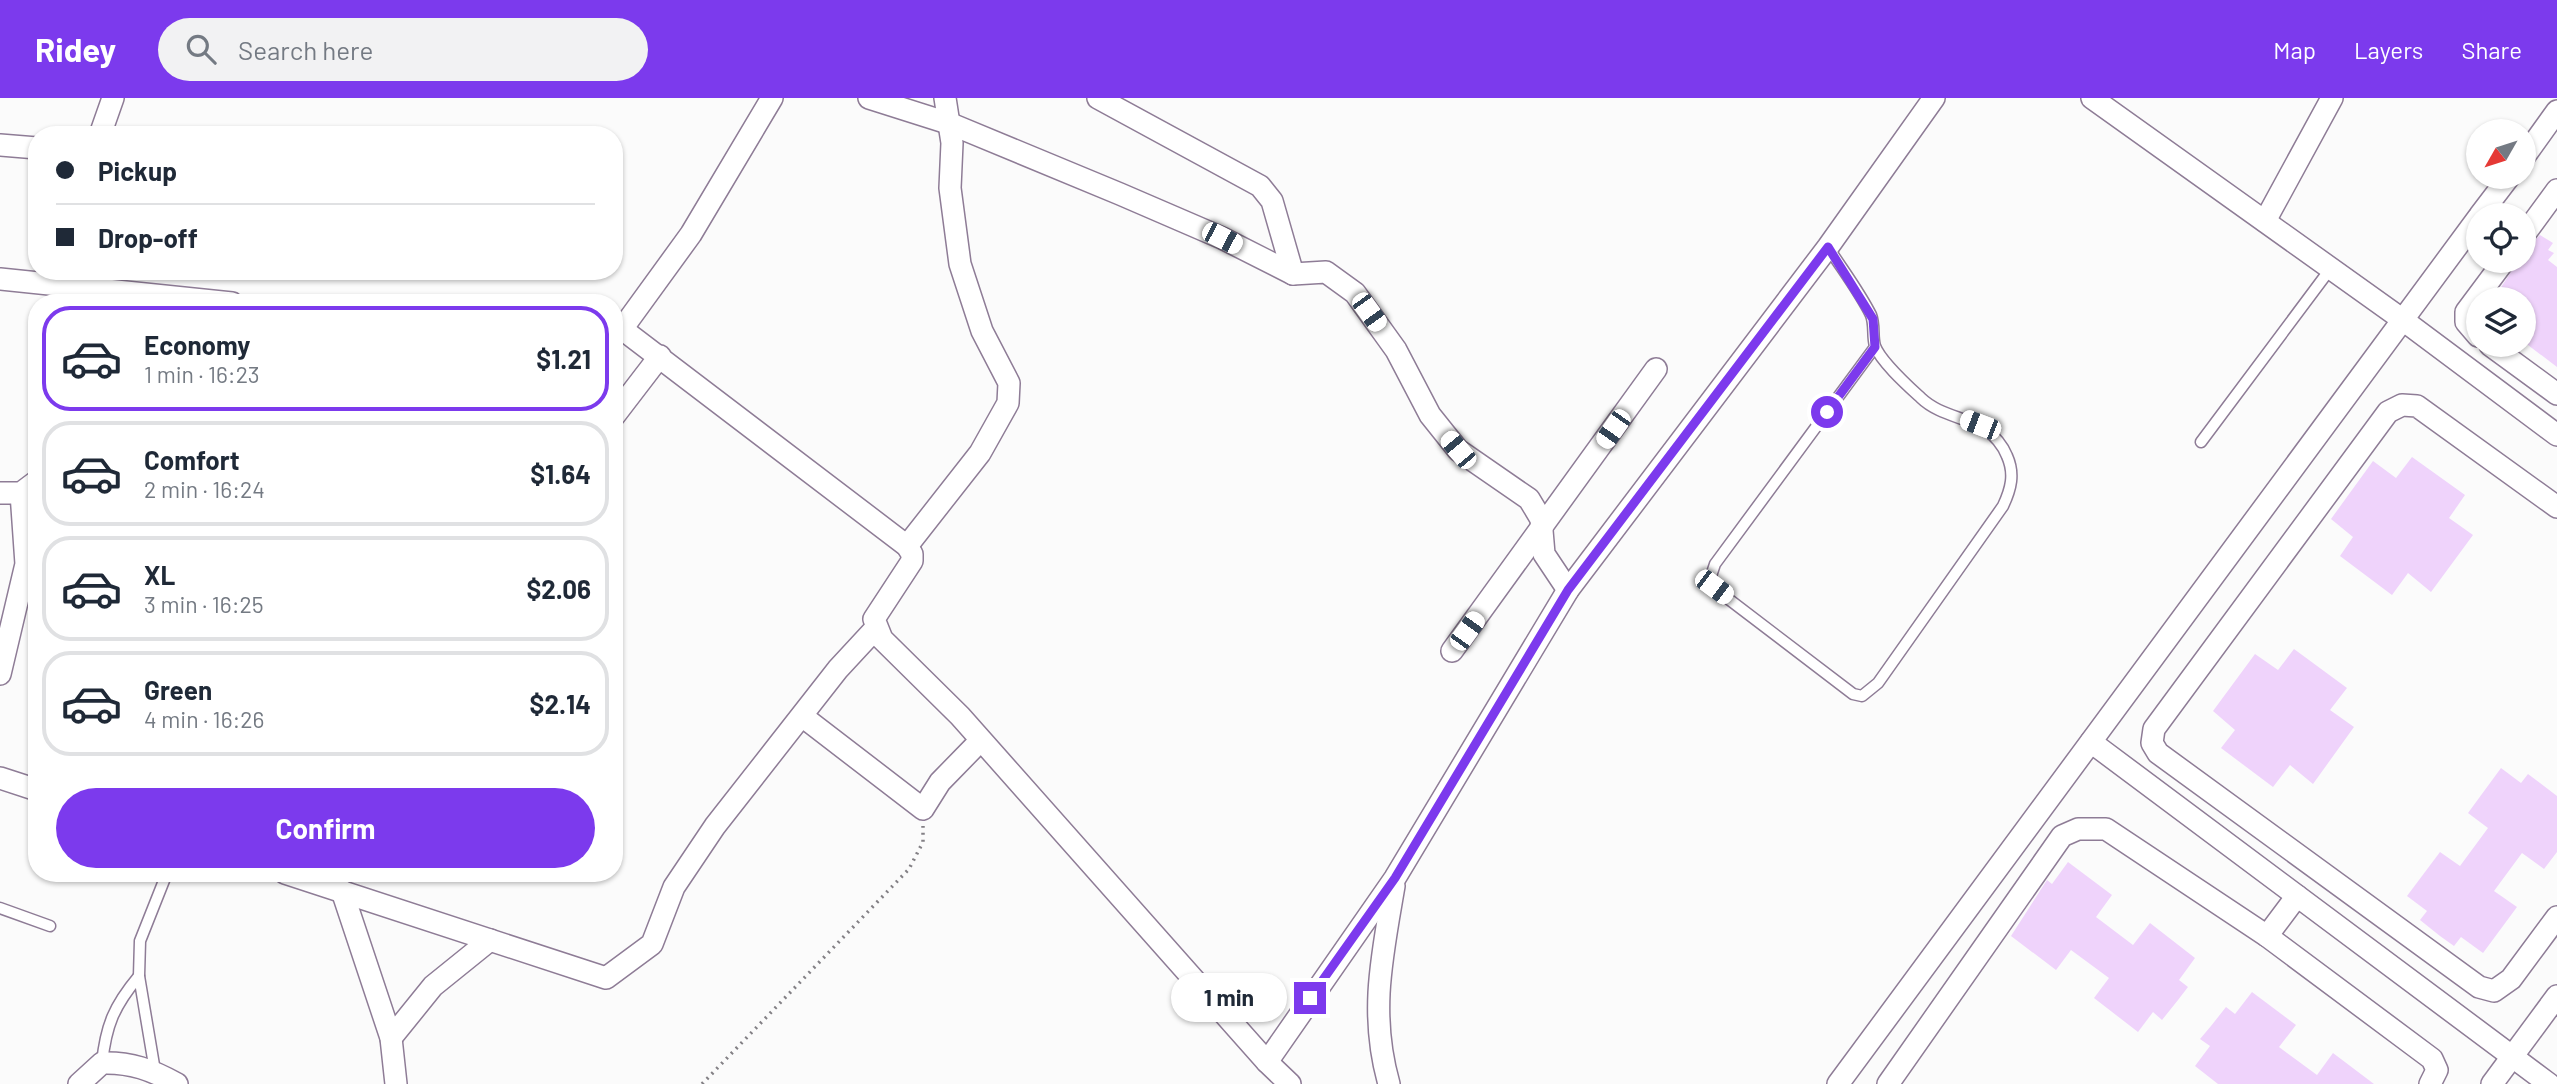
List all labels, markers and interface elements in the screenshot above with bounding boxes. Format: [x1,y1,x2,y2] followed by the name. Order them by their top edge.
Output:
[158,18,648,81] search box
[35,29,116,69] text: Ridey
[182,30,220,68] icon: search
[238,34,373,65] text: Search here
[2273,35,2316,64] text: Map
[2354,35,2423,64] text: Layers
[2461,35,2522,64] text: Share
[2466,119,2536,189] north arrow
[2466,119,2536,357] map controls
[98,155,177,186] text: Pickup
[2466,203,2536,273] button: locate
[1199,219,1246,257] car
[98,222,198,253] text: Drop-off
[2466,287,2536,357] button: layers
[1349,289,1390,335] car
[60,327,123,390] icon: car
[144,329,250,360] text: Economy
[536,343,591,374] text: $1.21
[144,360,260,388] text: 1 min · 16:23
[1811,396,1843,428] route start
[1593,406,1634,452] car
[1957,408,2004,442] car
[1437,427,1480,473] car
[60,442,123,505] icon: car
[144,444,240,475] text: Comfort
[530,458,591,489] text: $1.64
[144,475,265,503] text: 2 min · 16:24
[60,557,123,620] icon: car
[144,559,175,590] text: XL
[1691,566,1738,608] car
[526,573,591,604] text: $2.06
[144,590,264,618] text: 3 min · 16:25
[1447,608,1488,654] car
[60,672,123,735] icon: car
[144,674,212,705] text: Green
[530,688,591,719] text: $2.14
[144,705,264,733] text: 4 min · 16:26
[56,788,595,868] button: Confirm
[1170,974,1286,1023] callout: 1 min
[1294,982,1326,1014] route end
[1204,983,1254,1011] text: 1 min

